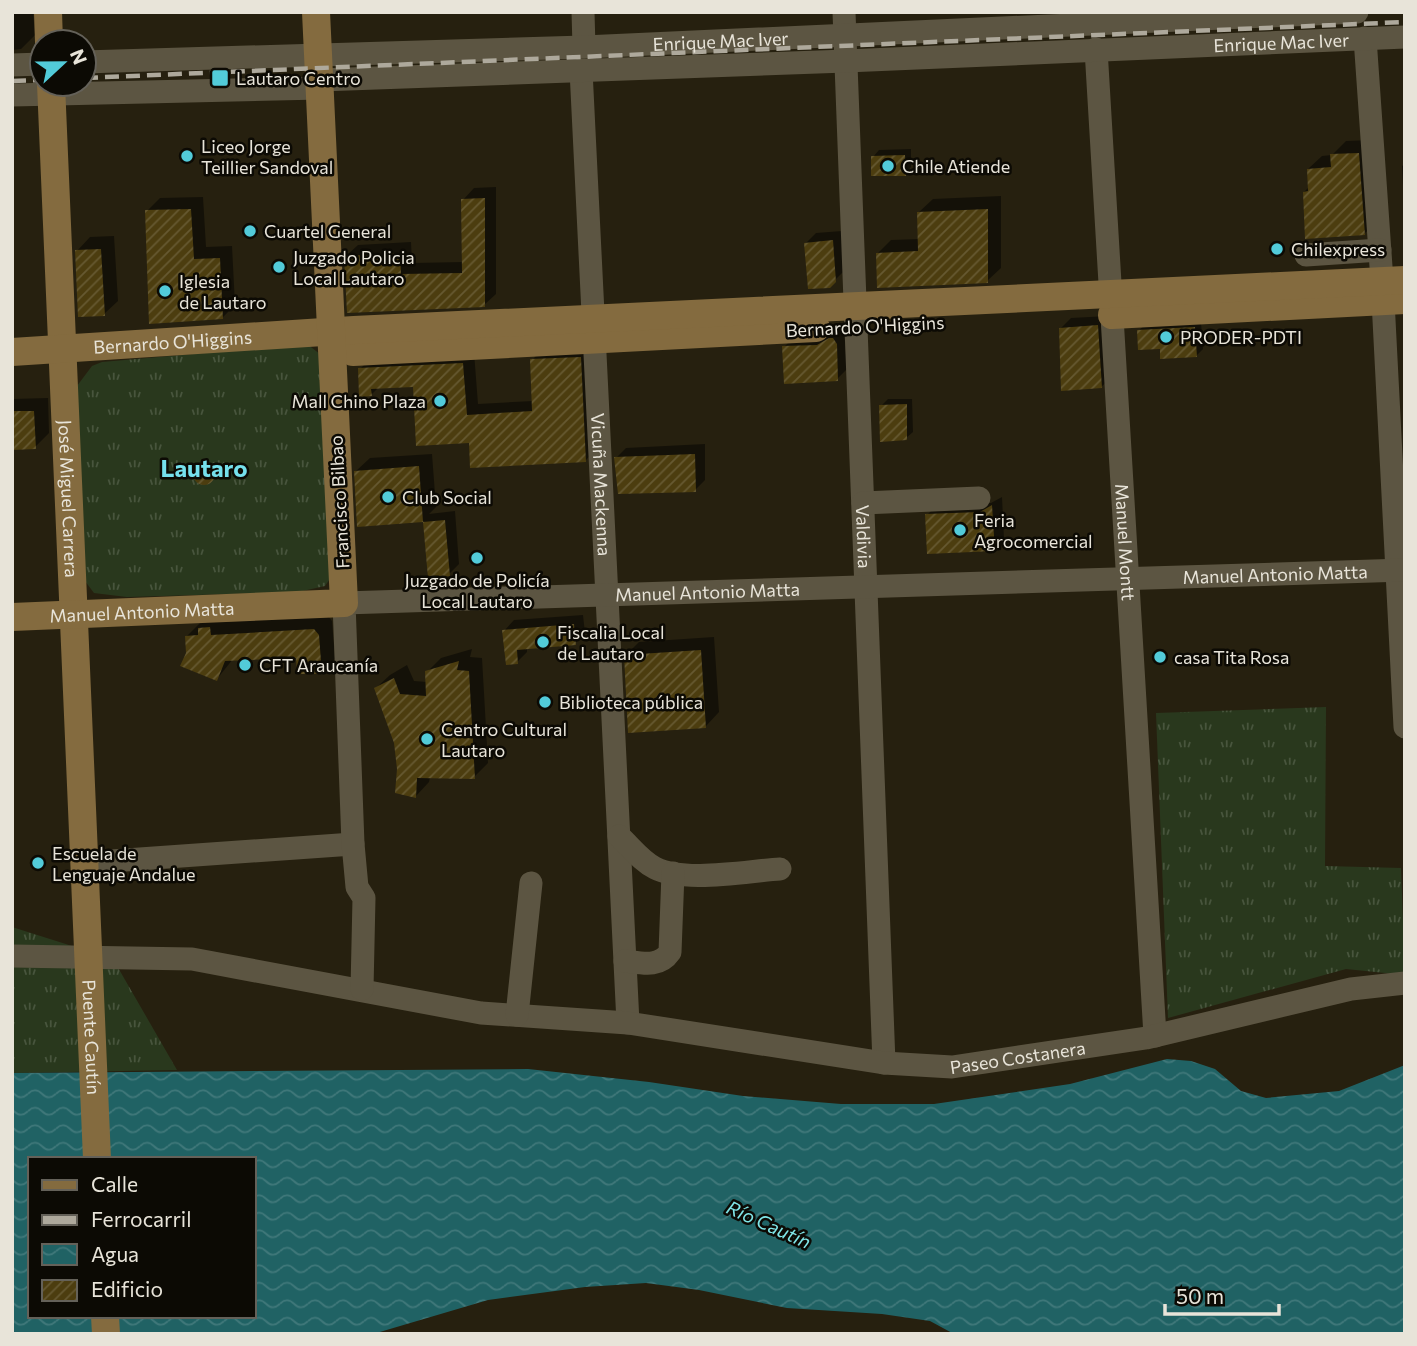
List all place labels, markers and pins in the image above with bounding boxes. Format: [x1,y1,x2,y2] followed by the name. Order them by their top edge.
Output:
[236,67,361,89] place label: Lautaro Centro
[210,68,230,88] marker: Lautaro Centro
[201,135,333,178] place label: Liceo Jorge Teillier Sandoval
[179,148,195,164] marker: Liceo Jorge Teillier Sandoval
[902,155,1010,177] place label: Chile Atiende
[880,158,896,174] marker: Chile Atiende
[264,220,391,242] place label: Cuartel General
[242,223,258,239] marker: Cuartel General
[1291,238,1385,260] place label: Chilexpress
[1269,241,1285,257] marker: Chilexpress
[293,246,415,289] place label: Juzgado Policia Local Lautaro
[271,259,287,275] marker: Juzgado Policia Local Lautaro
[179,270,267,313] place label: Iglesia de Lautaro
[157,283,173,299] marker: Iglesia de Lautaro
[1180,326,1302,348] place label: PRODER-PDTI
[1158,329,1174,345] marker: PRODER-PDTI
[292,390,426,412] place label: Mall Chino Plaza
[432,393,448,409] marker: Mall Chino Plaza
[402,486,492,508] place label: Club Social
[380,489,396,505] marker: Club Social
[974,509,1093,552] place label: Feria Agrocomercial
[952,522,968,538] marker: Feria Agrocomercial
[469,550,485,566] marker: Juzgado de Policía Local Lautaro
[404,569,550,612] place label: Juzgado de Policía Local Lautaro
[557,621,664,664] place label: Fiscalia Local de Lautaro
[535,634,551,650] marker: Fiscalia Local de Lautaro
[1174,646,1289,668] place label: casa Tita Rosa
[1152,649,1168,665] marker: casa Tita Rosa
[259,654,378,676] place label: CFT Araucanía
[237,657,253,673] marker: CFT Araucanía
[559,691,703,713] place label: Biblioteca pública
[537,694,553,710] marker: Biblioteca pública
[441,718,567,761] place label: Centro Cultural Lautaro
[419,731,435,747] marker: Centro Cultural Lautaro
[52,842,196,885] place label: Escuela de Lenguaje Andalue
[30,855,46,871] marker: Escuela de Lenguaje Andalue

